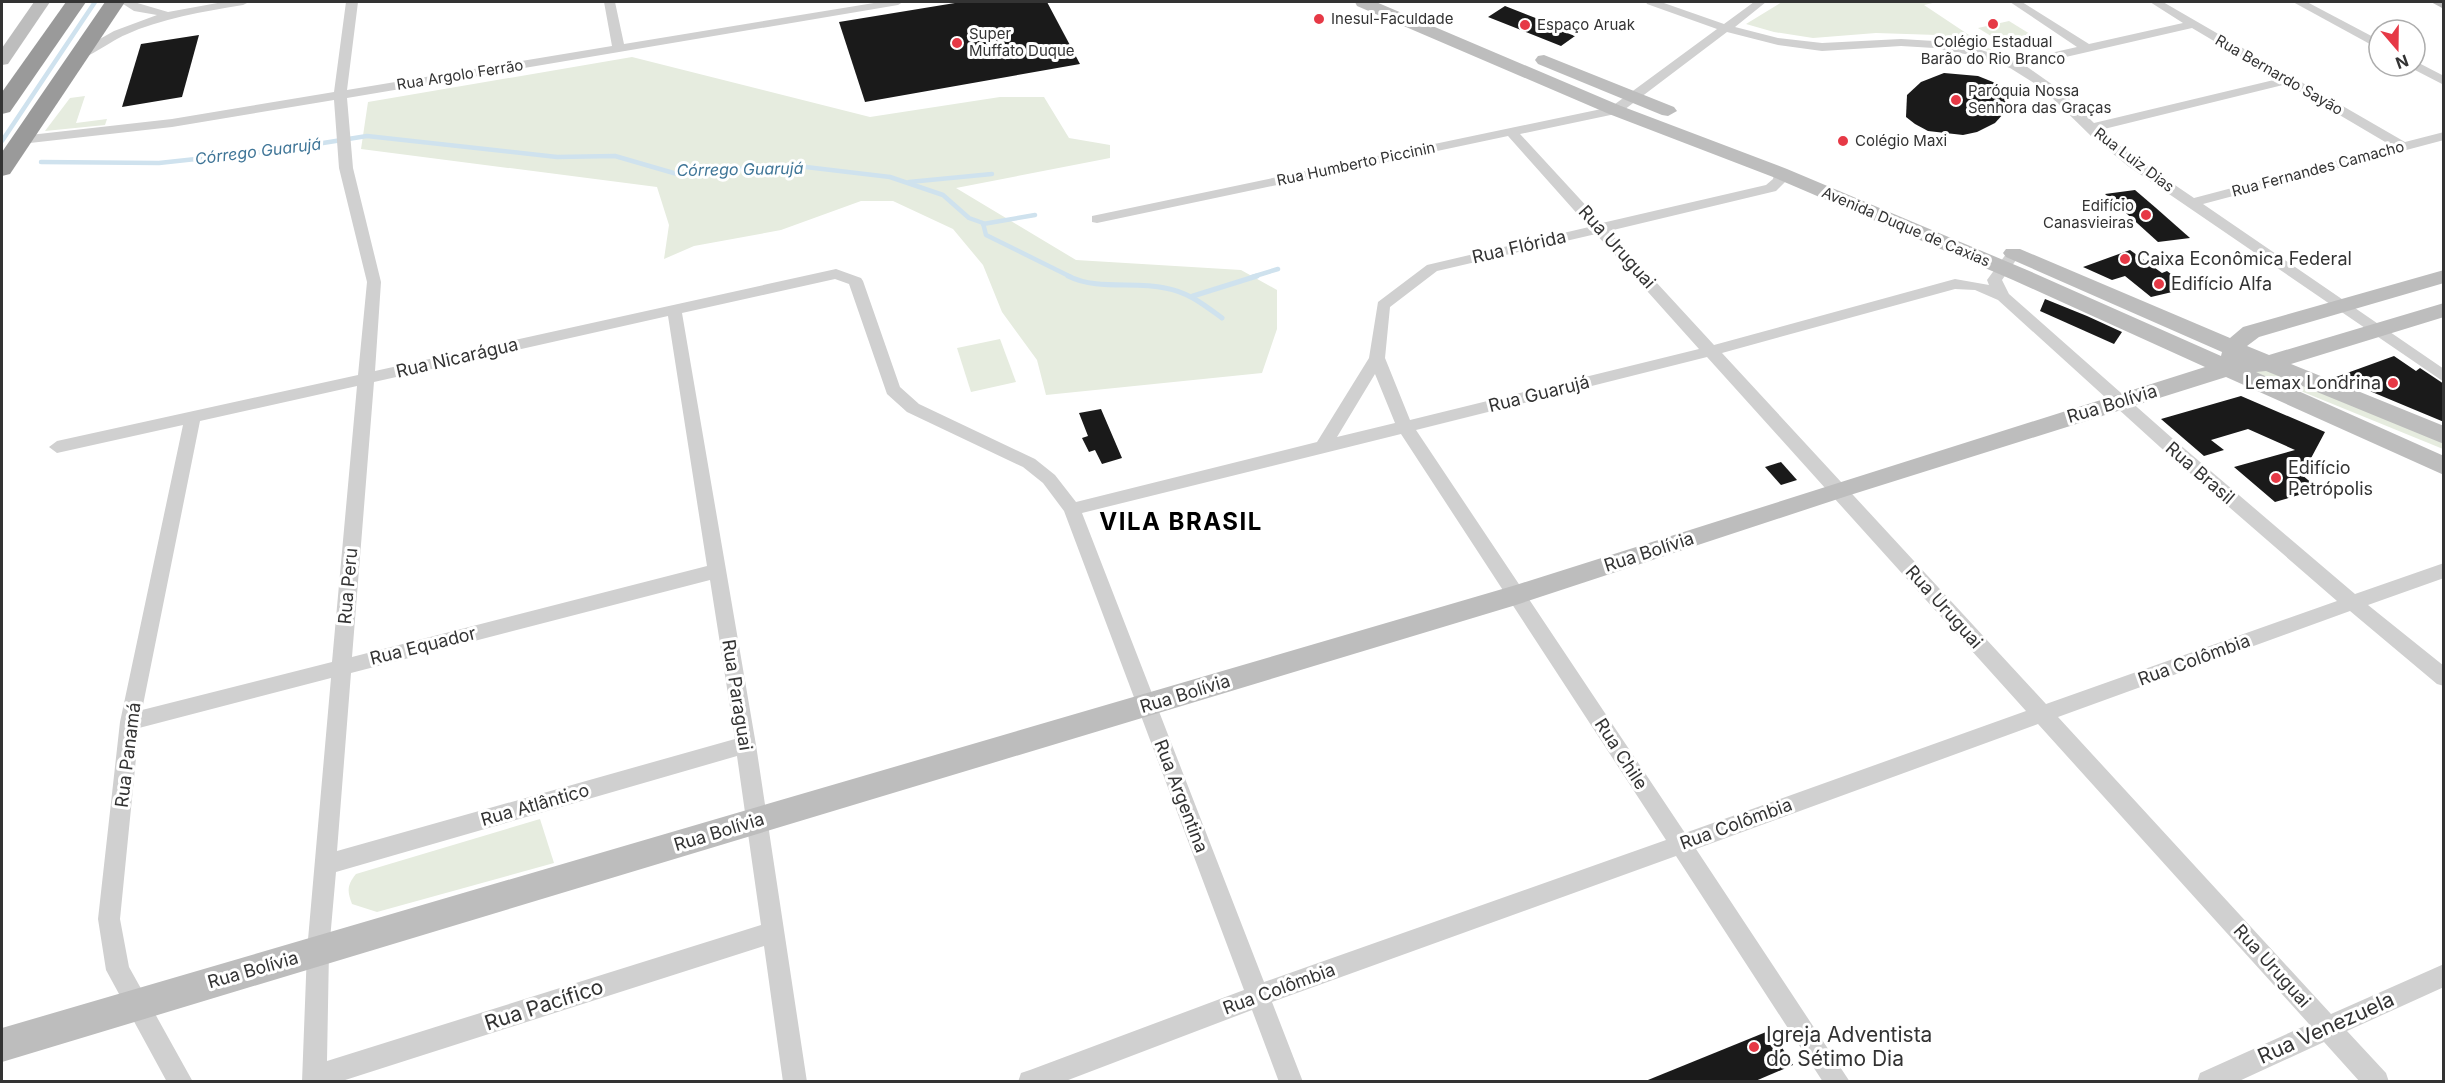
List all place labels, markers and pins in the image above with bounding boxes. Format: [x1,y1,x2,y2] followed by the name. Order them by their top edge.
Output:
[1331,9,1453,28] place label: Inesul-Faculdade
[1312,12,1326,26] marker: Inesul-Faculdade
[1537,15,1636,34] place label: Espaço Aruak
[1986,17,2000,31] marker: Colégio Estadual Barão do Rio Branco
[1518,18,1532,32] marker: Espaço Aruak
[969,24,1075,60] place label: Super Muffato Duque
[1921,32,2065,68] place label: Colégio Estadual Barão do Rio Branco
[950,36,964,50] marker: Super Muffato Duque
[1968,81,2112,117] place label: Paróquia Nossa Senhora das Graças
[1949,93,1963,107] marker: Paróquia Nossa Senhora das Graças
[1855,131,1947,150] place label: Colégio Maxi
[1836,134,1850,148] marker: Colégio Maxi
[2043,196,2134,232] place label: Edifício Canasvieiras
[2139,208,2153,222] marker: Edifício Canasvieiras
[2137,248,2352,269] place label: Caixa Econômica Federal
[2118,252,2132,266] marker: Caixa Econômica Federal
[2171,273,2272,294] place label: Edifício Alfa
[2152,277,2166,291] marker: Edifício Alfa
[2245,372,2381,393] place label: Lemax Londrina
[2386,376,2400,390] marker: Lemax Londrina
[2288,457,2373,499] place label: Edifício Petrópolis
[2269,471,2283,485] marker: Edifício Petrópolis
[1766,1022,1932,1071] place label: Igreja Adventista do Sétimo Dia
[1747,1040,1761,1054] marker: Igreja Adventista do Sétimo Dia

